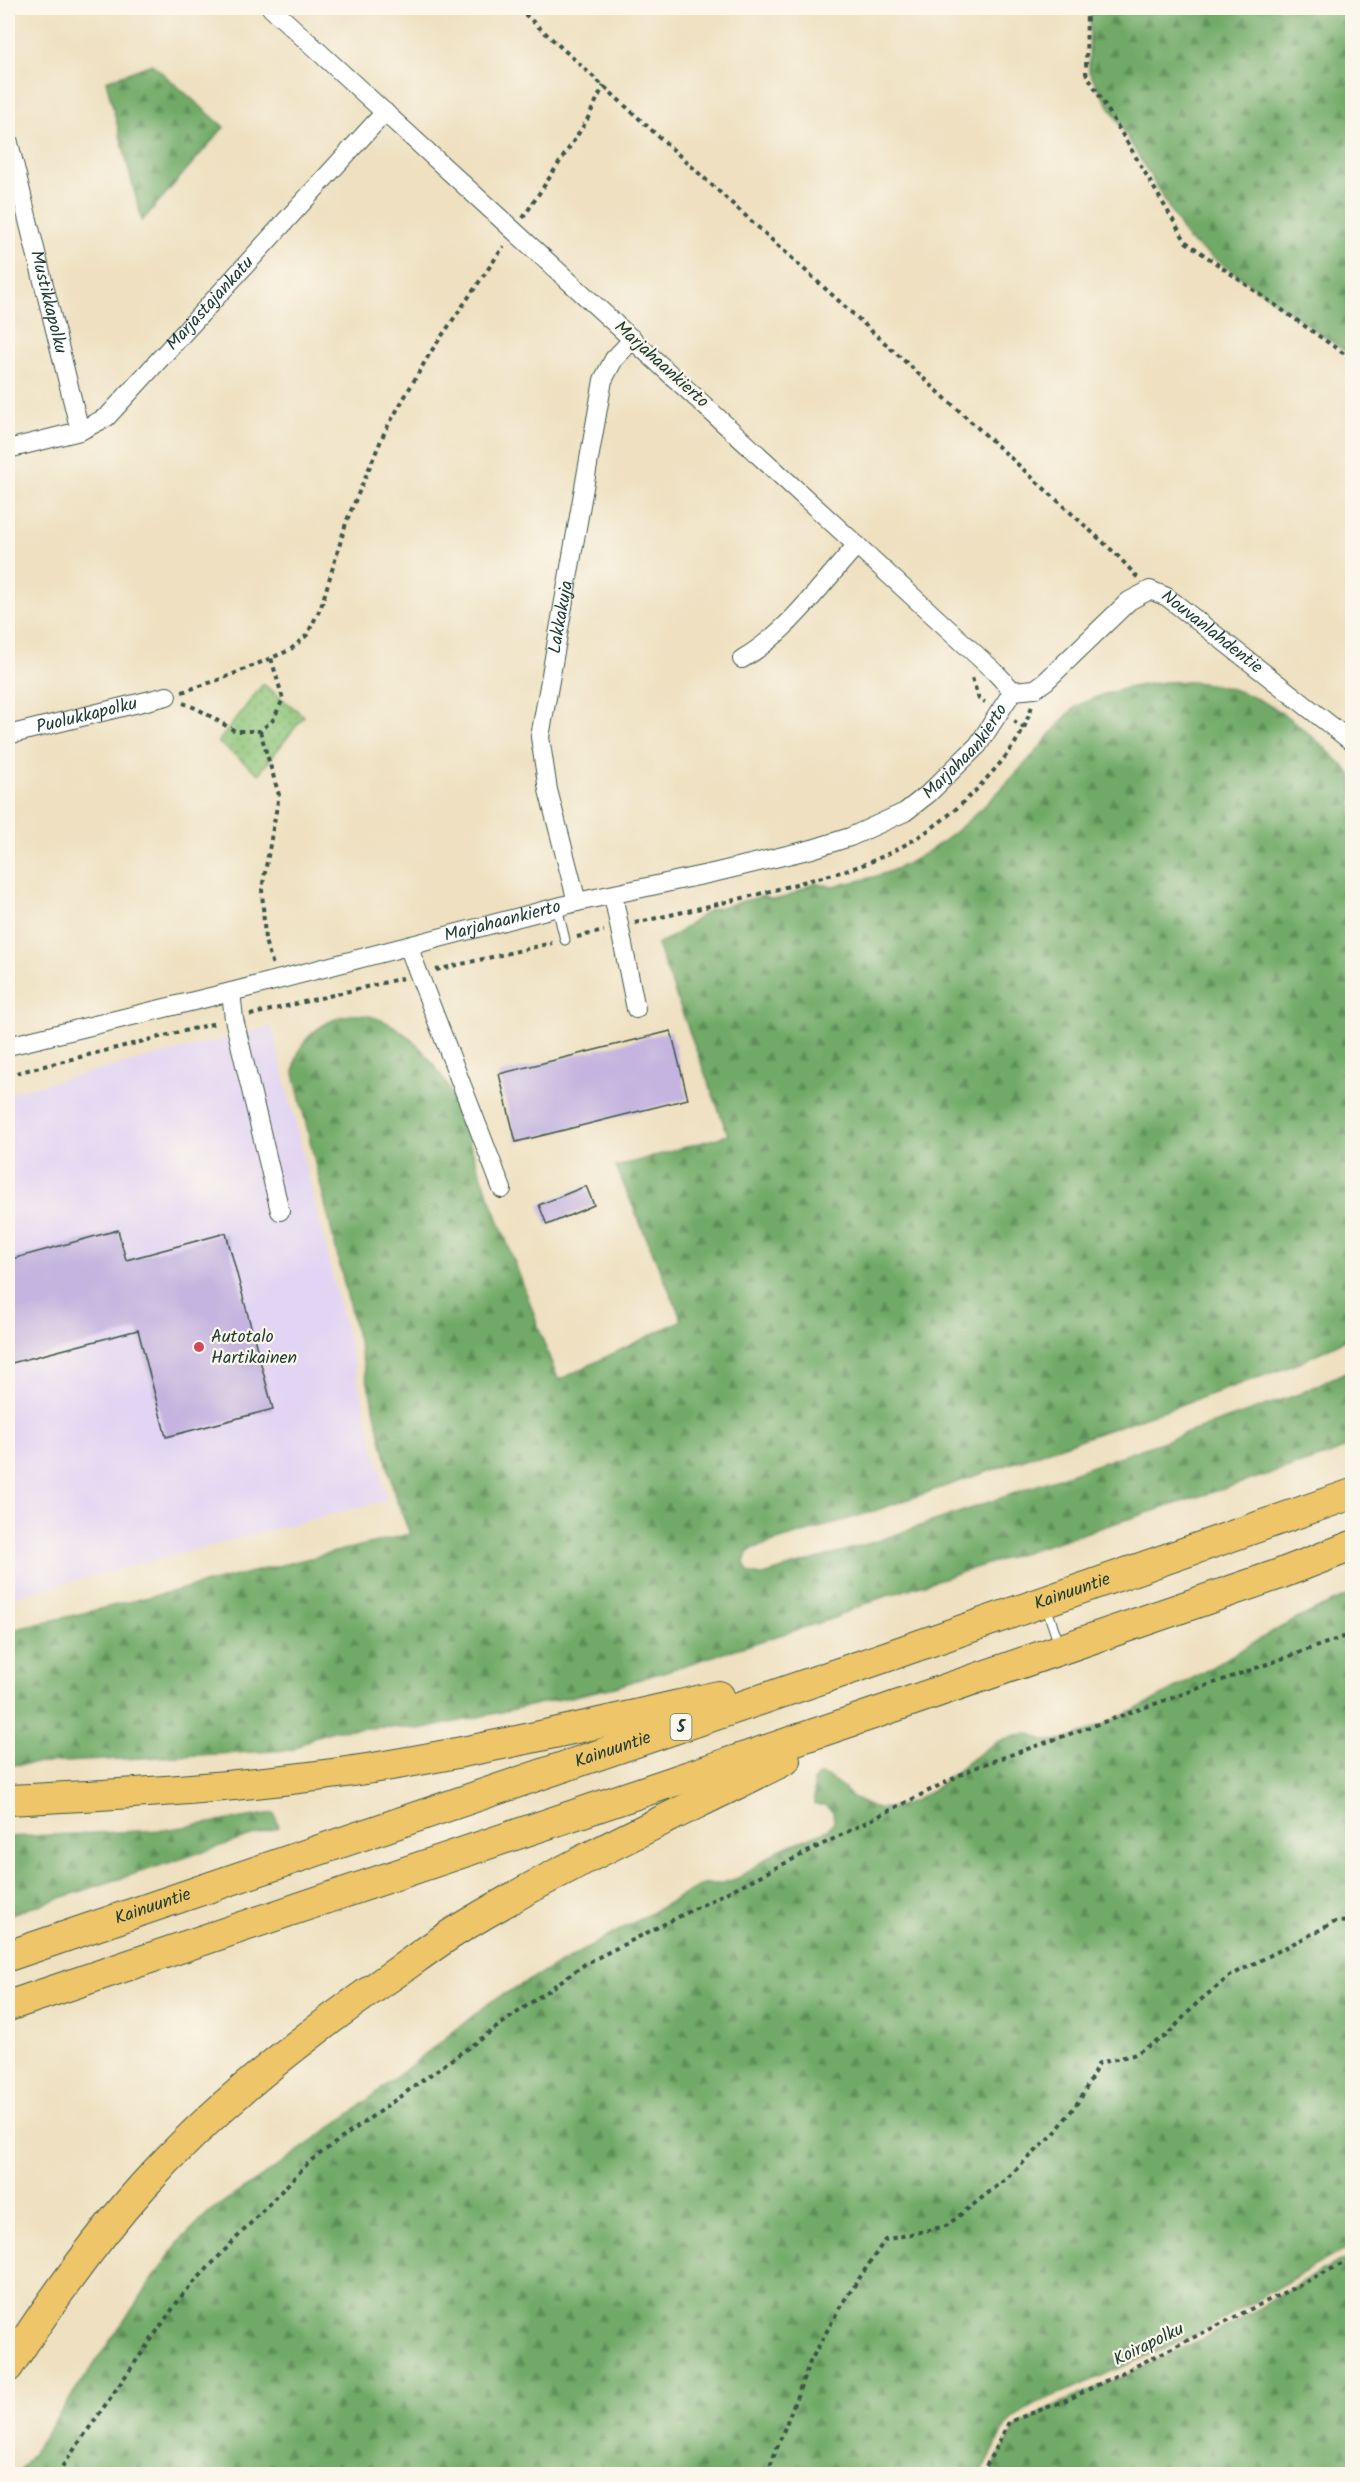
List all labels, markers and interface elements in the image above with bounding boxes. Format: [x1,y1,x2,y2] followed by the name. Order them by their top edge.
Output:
[22,247,75,357] street label: Mustikkapolku
[159,249,262,358] street label: Marjastajankatu
[607,314,715,416] street label: Marjahaankierto
[540,578,582,656] street label: Lakkakuja
[1154,583,1269,682] street label: Nouvanlahdentie
[33,689,141,742] street label: Puolukkapolku
[916,698,1015,807] street label: Marjahaankierto
[441,892,564,950] street label: Marjahaankierto
[211,1323,297,1373] place label: Autotalo Hartikainen
[192,1340,206,1354] marker: Autotalo Hartikainen
[1030,1565,1115,1618] street label: Kainuuntie
[670,1714,692,1740] road number: 5
[571,1723,655,1776] street label: Kainuuntie
[111,1880,195,1933] street label: Kainuuntie
[1109,2315,1190,2375] street label: Koirapolku

